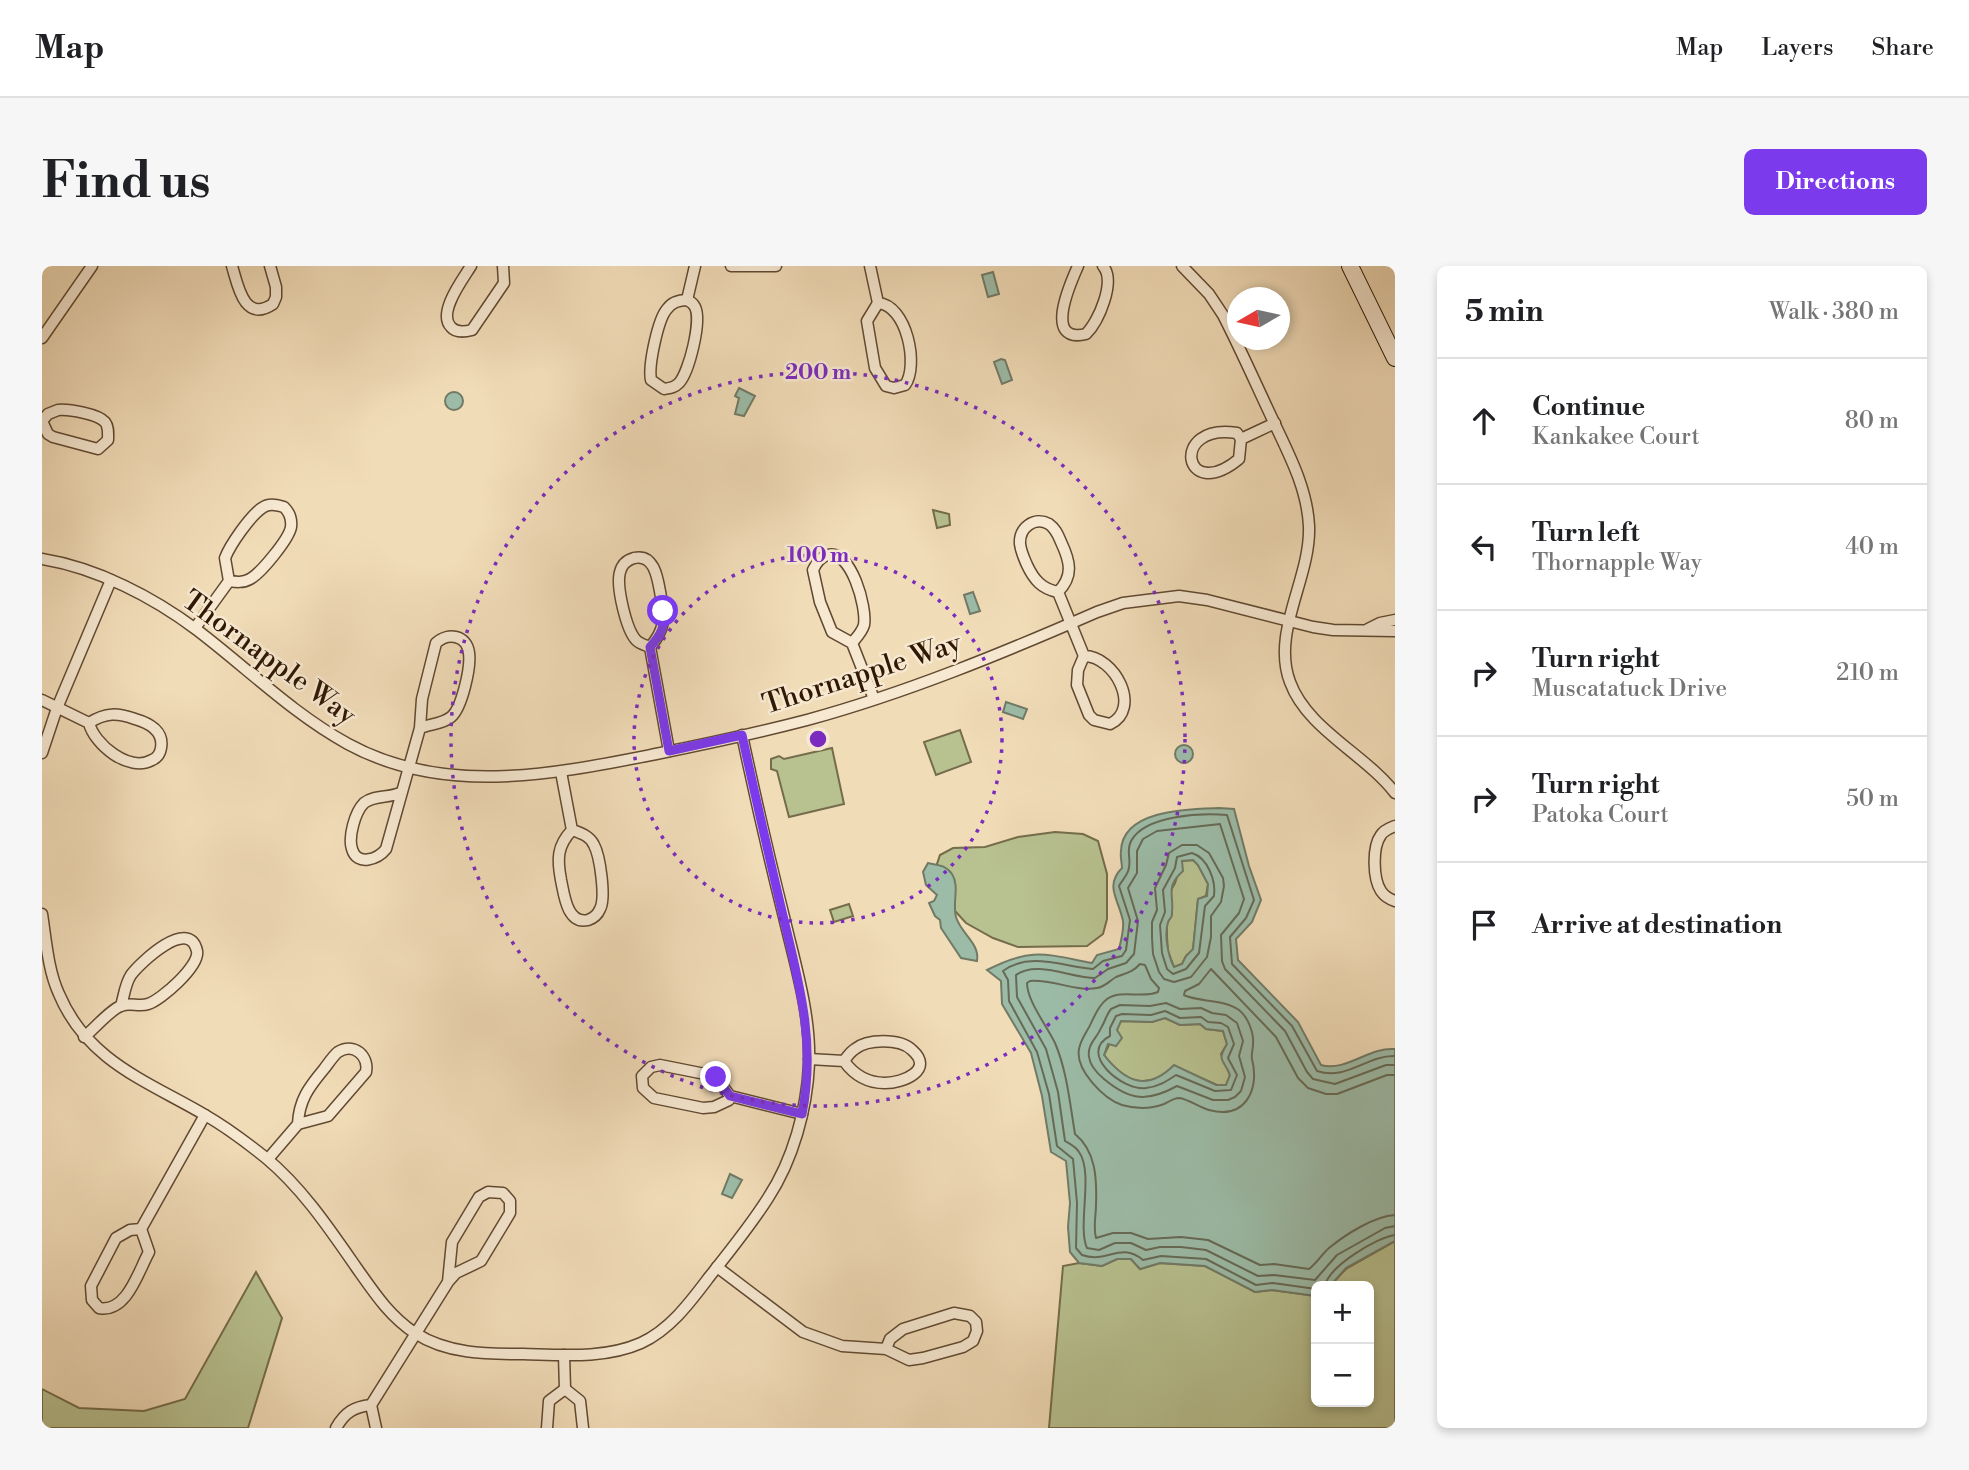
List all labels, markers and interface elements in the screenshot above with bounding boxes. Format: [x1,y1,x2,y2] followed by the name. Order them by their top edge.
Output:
[35,28,104,69] text: Map
[1676,33,1723,63] text: Map
[1761,33,1833,63] text: Layers
[1871,33,1934,63] text: Share
[1744,149,1927,215] button: Directions
[42,152,211,213] text: Find us
[1227,287,1290,350] north arrow
[1465,293,1544,331] text: 5 min
[1769,298,1899,326] text: Walk · 380 m
[785,360,851,386] text: 200 m
[1532,391,1645,423] text: Continue
[1465,402,1503,440] icon: ahead
[1845,407,1899,435] text: 80 m
[1532,423,1700,451] text: Kankakee Court
[1532,517,1640,549] text: Turn left
[1465,528,1503,566] icon: left
[1845,533,1899,561] text: 40 m
[787,543,849,569] text: 100 m
[1532,549,1702,577] text: Thornapple Way
[175,583,363,733] street label: Thornapple Way
[647,595,678,626] route start
[758,625,966,723] street label: Thornapple Way
[1532,643,1660,675] text: Turn right
[1465,654,1503,692] icon: right
[1836,659,1899,687] text: 210 m
[1532,675,1727,703] text: Muscatatuck Drive
[806,727,830,751] centre of rings
[1532,769,1660,801] text: Turn right
[1465,780,1503,818] icon: right
[1846,785,1899,813] text: 50 m
[1532,801,1669,829] text: Patoka Court
[1465,906,1503,944] icon: arrive
[1532,909,1782,941] text: Arrive at destination
[700,1061,731,1092] route end
[1311,1281,1374,1407] map controls
[1311,1281,1374,1344] button: +
[1311,1344,1374,1407] button: −

